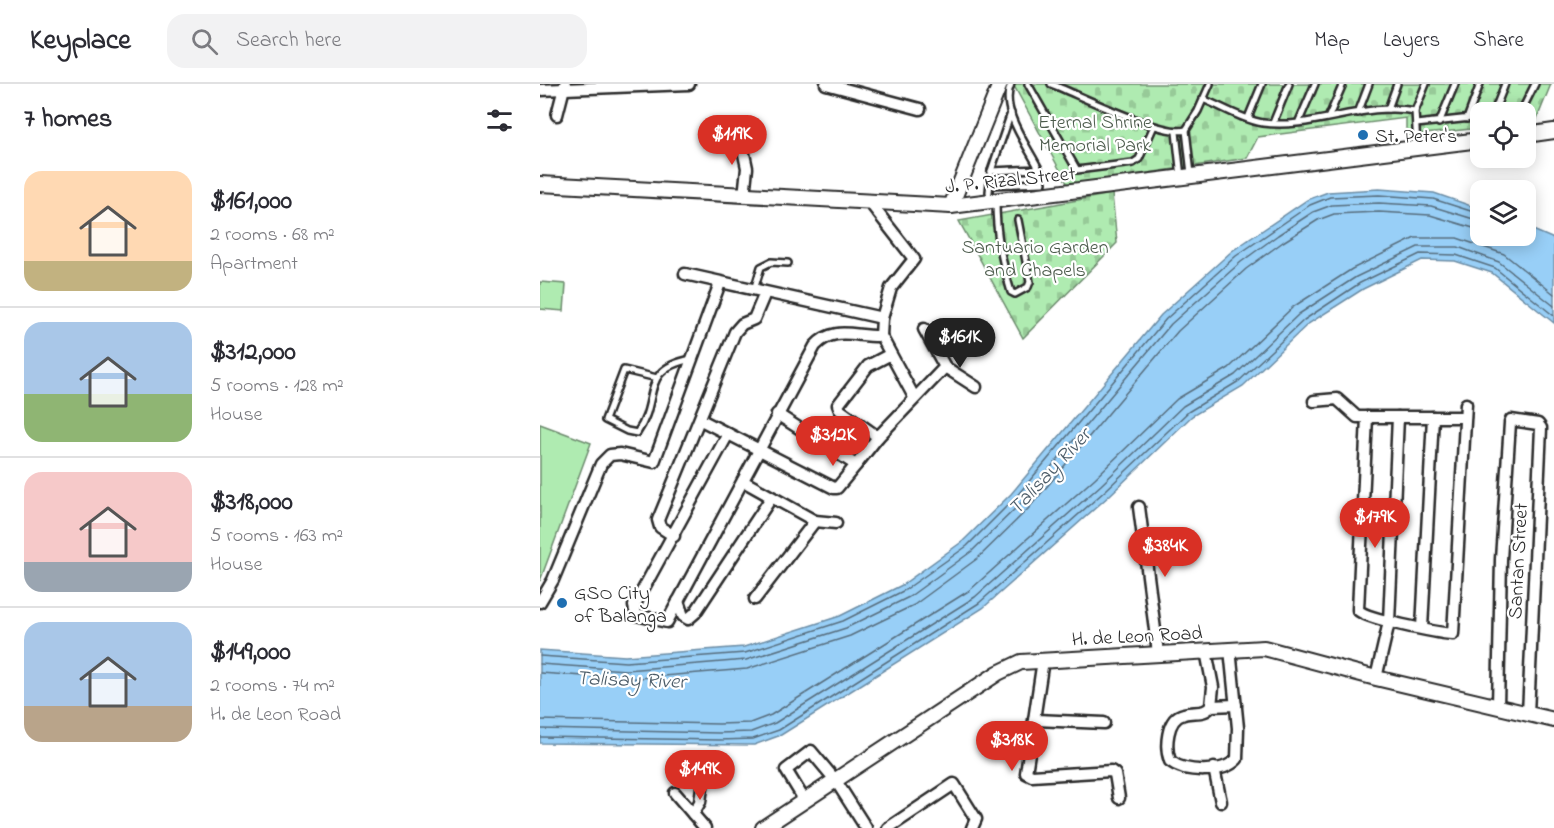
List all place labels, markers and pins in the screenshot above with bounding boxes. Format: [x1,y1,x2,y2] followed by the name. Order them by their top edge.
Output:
[690,115,774,166] pin: $119K
[1375,123,1457,152] place label: St. Peter's
[1356,128,1370,142] marker: St. Peter's
[918,318,1002,369] pin: $161K
[791,416,875,467] pin: $312K
[1333,498,1417,549] pin: $179K
[1123,527,1207,578] pin: $384K
[574,580,667,633] place label: GSO City of Balanga
[555,596,569,610] marker: GSO City of Balanga
[970,721,1054,772] pin: $318K
[658,750,742,801] pin: $149K

